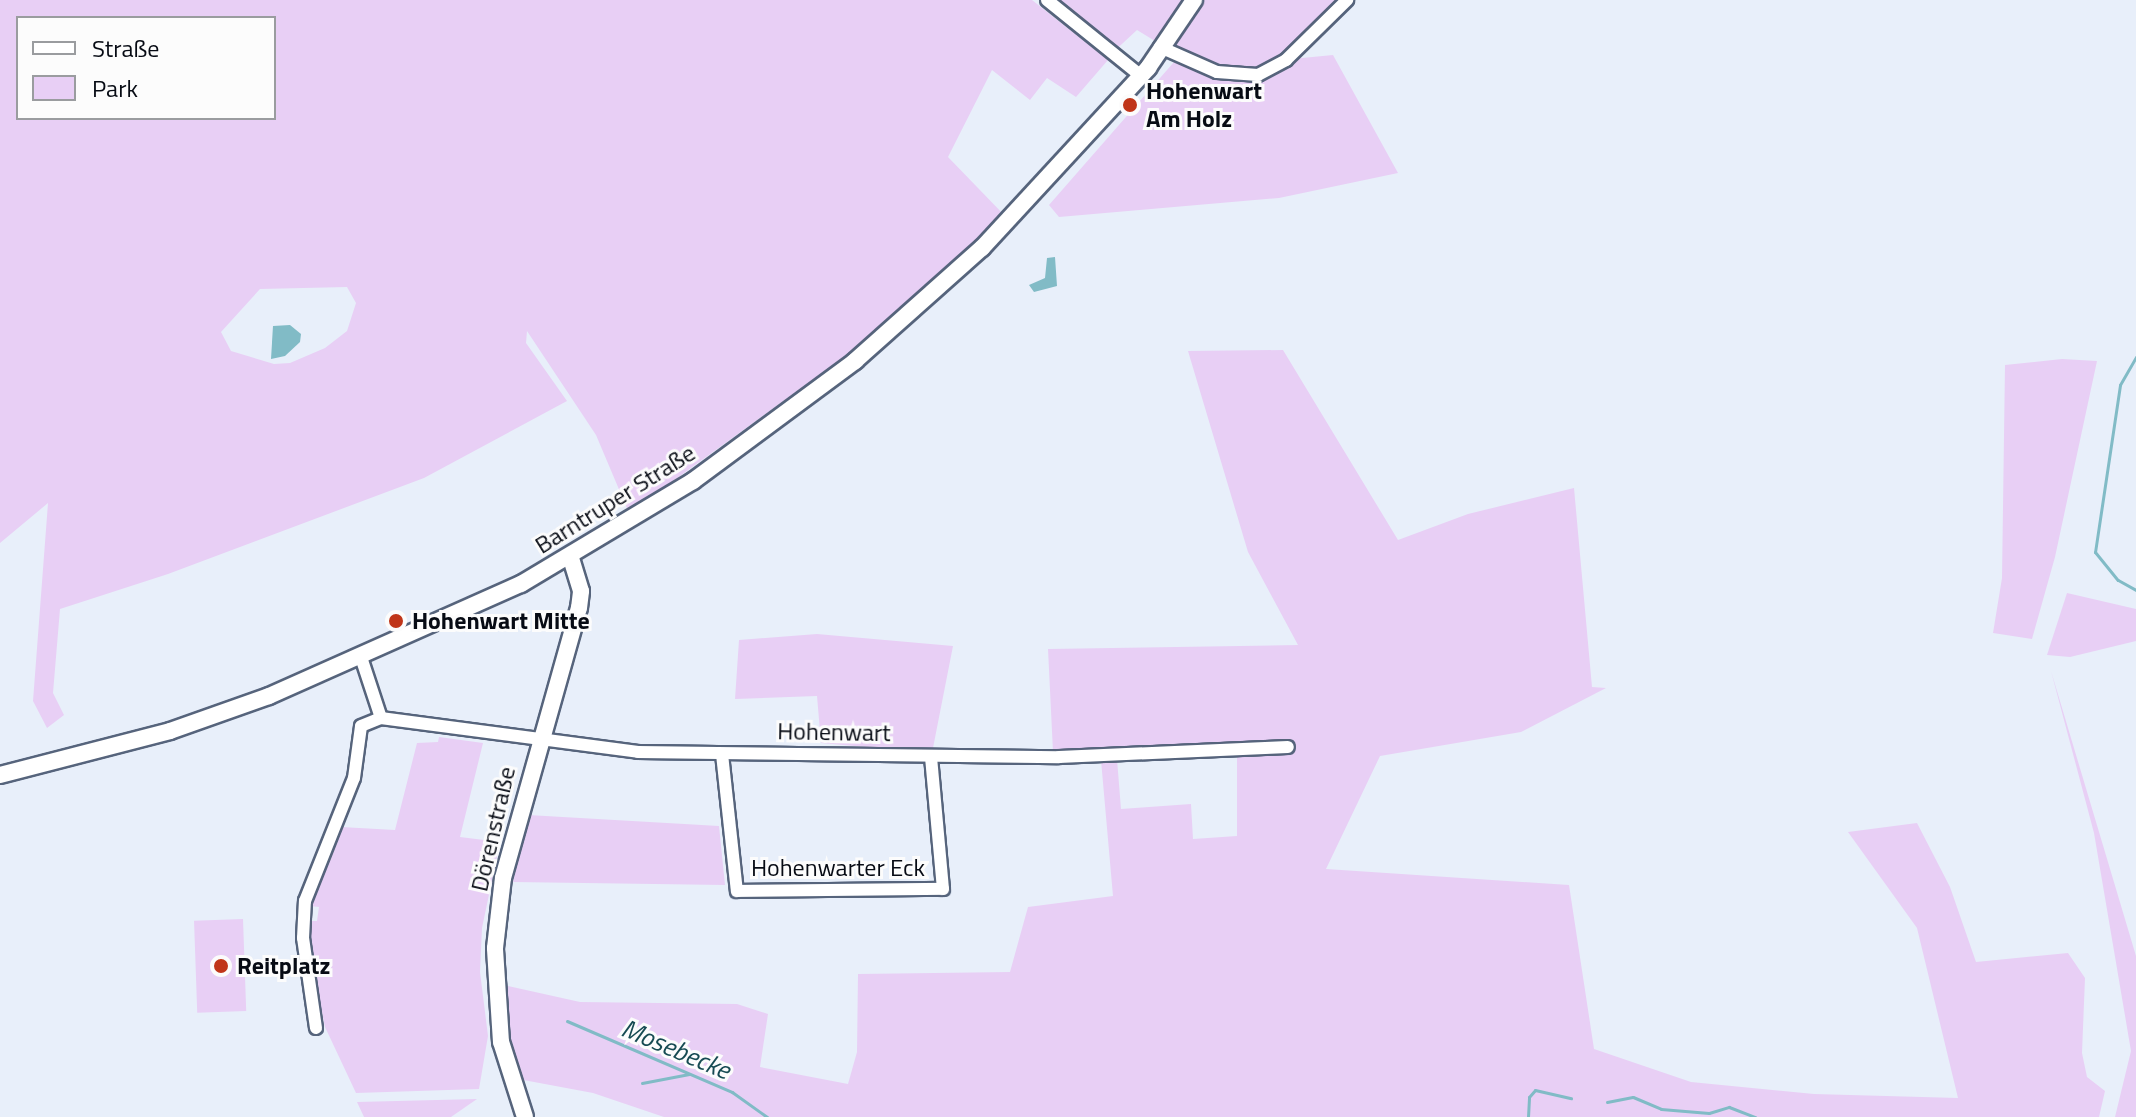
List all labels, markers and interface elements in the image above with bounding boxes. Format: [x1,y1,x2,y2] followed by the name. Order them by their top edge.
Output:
[16,16,276,120] legend
[92,30,159,66] text: Straße
[92,70,138,106] text: Park
[1146,77,1262,133] place label: Hohenwart Am Holz
[1121,96,1139,114] marker: Hohenwart Am Holz
[530,438,700,560] street label: Barntruper Straße
[412,607,590,635] place label: Hohenwart Mitte
[387,612,405,630] marker: Hohenwart Mitte
[777,717,891,747] street label: Hohenwart
[465,764,521,894] street label: Dörenstraße
[751,854,925,882] street label: Hohenwarter Eck
[237,952,330,980] place label: Reitplatz
[212,957,230,975] marker: Reitplatz
[617,1012,735,1086] water label: Mosebecke

